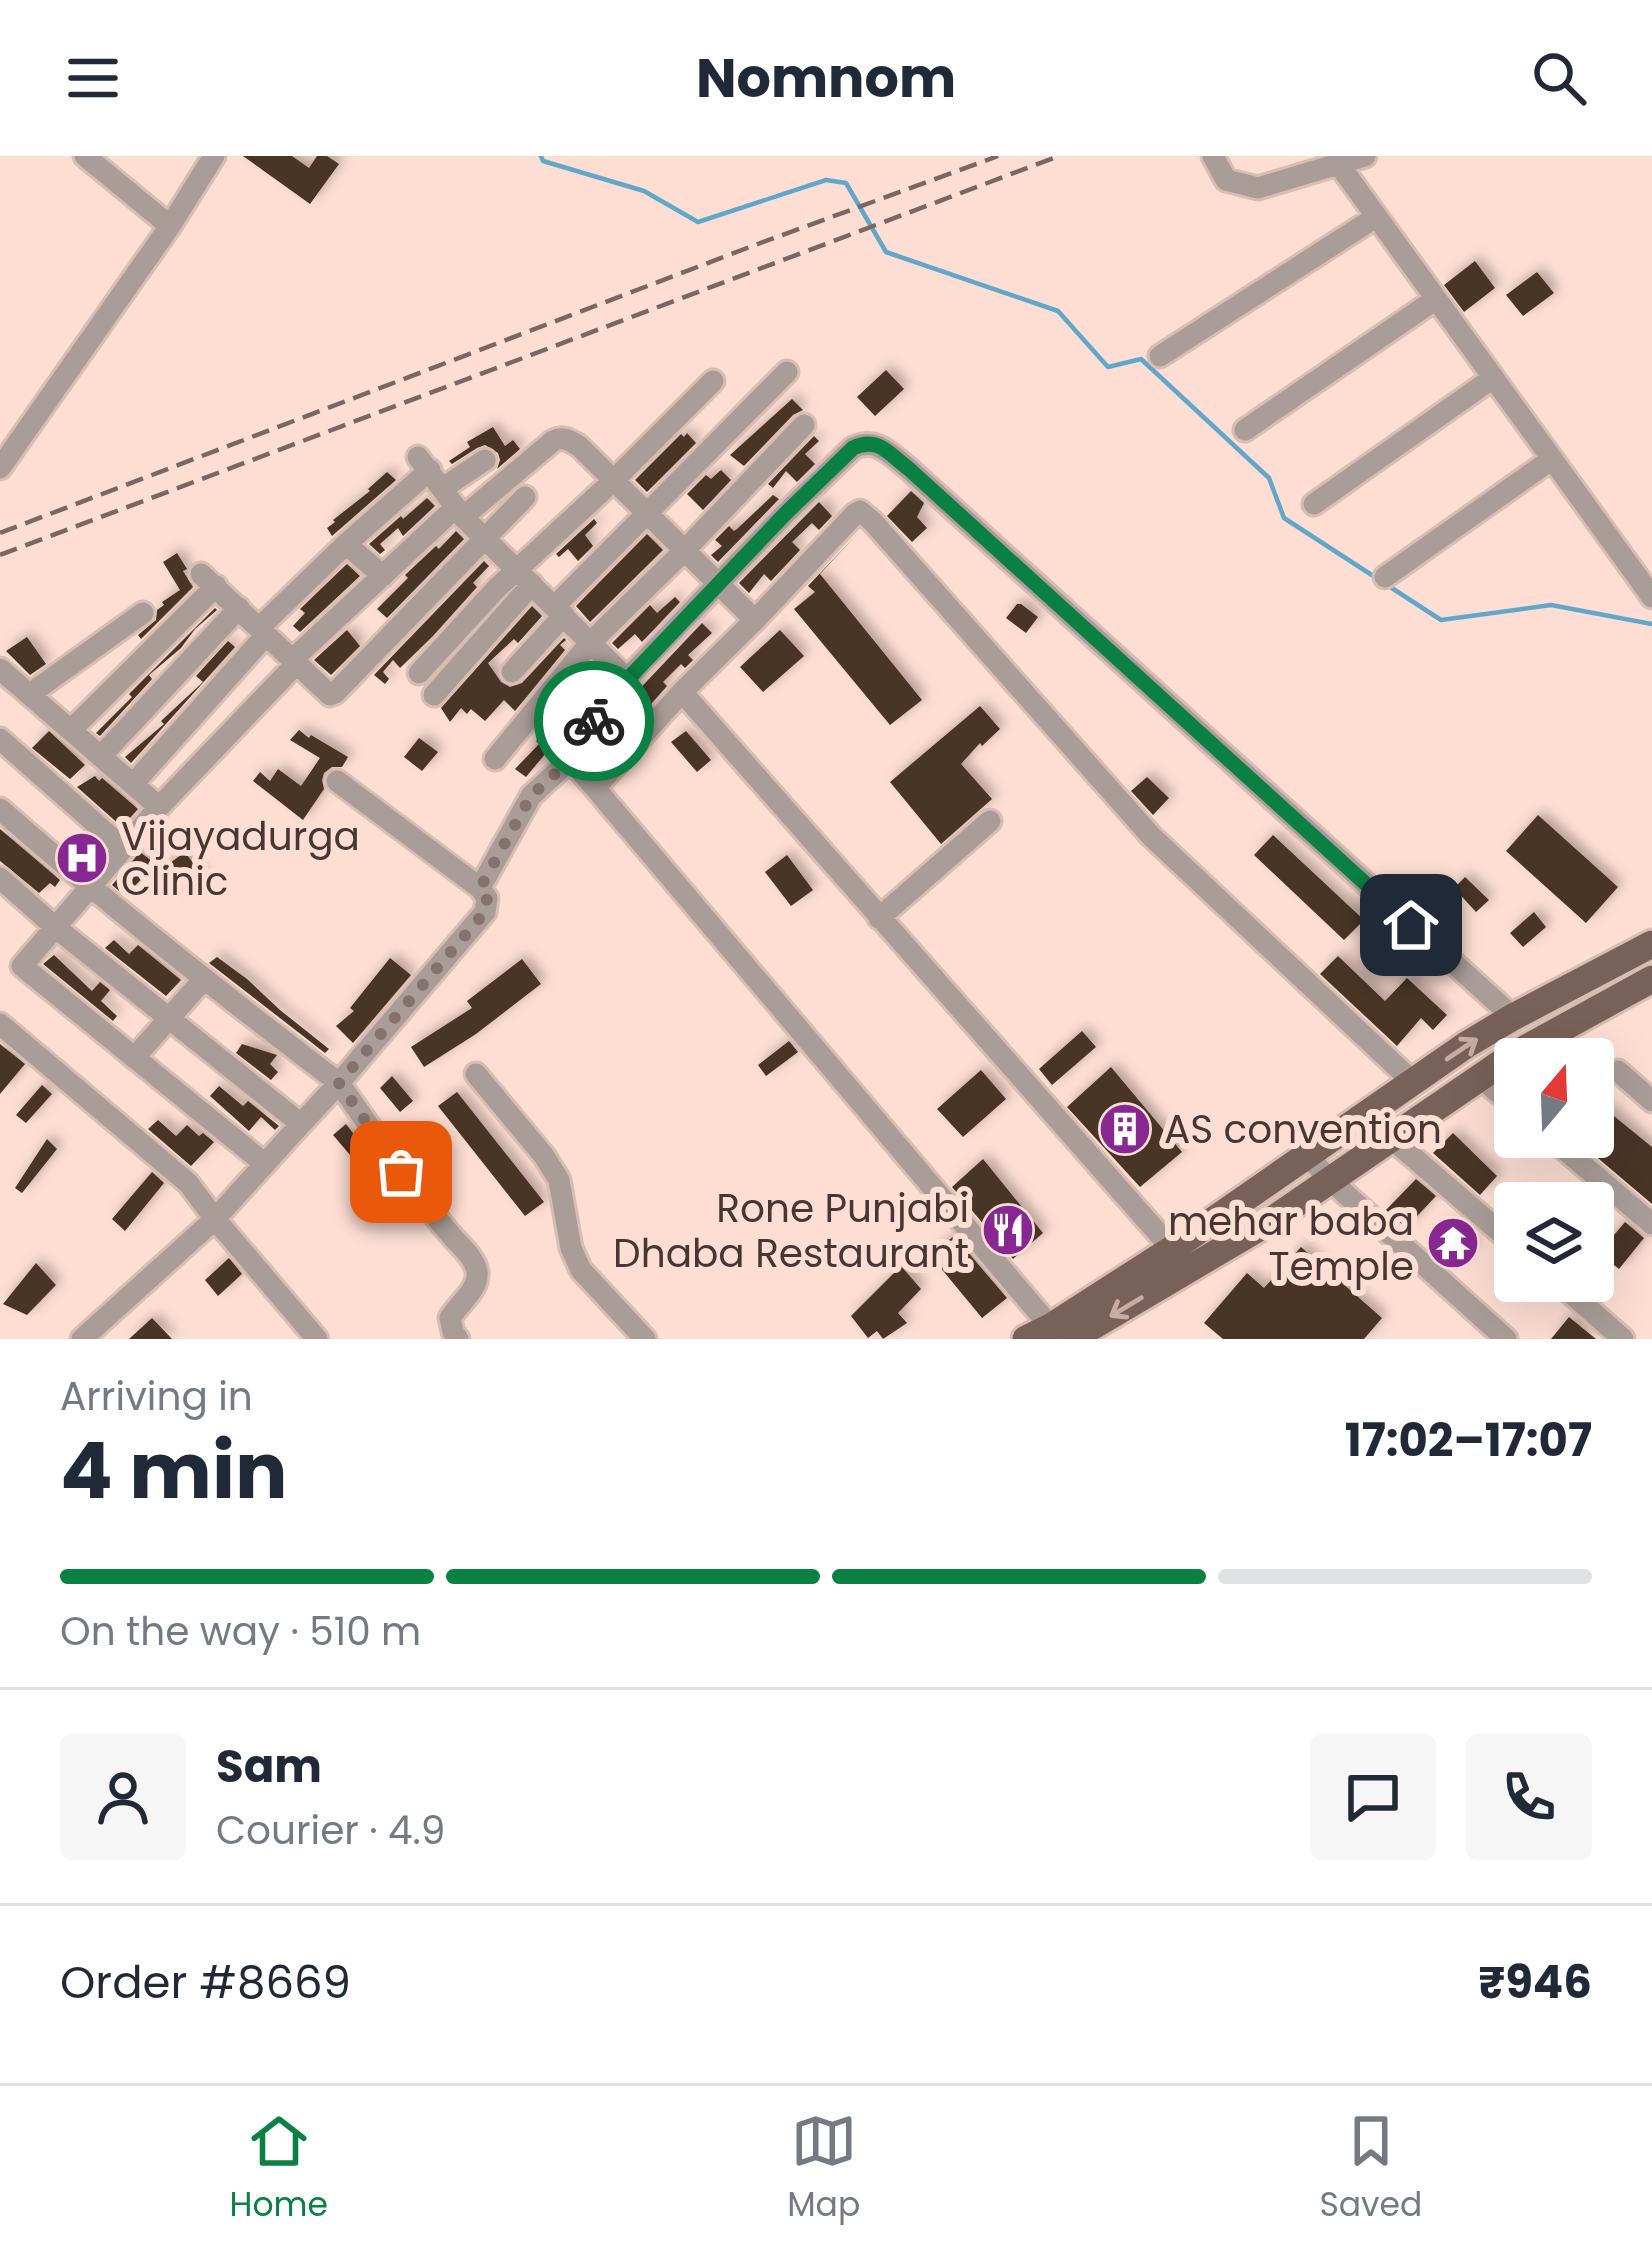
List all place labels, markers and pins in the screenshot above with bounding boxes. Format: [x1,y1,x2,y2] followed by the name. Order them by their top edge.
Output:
[121,809,360,909] place label: Vijayadurga Clinic
[54,830,110,886] hospital icon: Vijayadurga Clinic
[1360,874,1462,976] pin
[1097,1101,1153,1157] building icon: AS convention
[1164,1102,1442,1157] place label: AS convention
[350,1121,452,1223] pin
[613,1181,969,1281] place label: Rone Punjabi Dhaba Restaurant
[1168,1194,1414,1294] place label: mehar baba Temple
[980,1202,1036,1258] restaurant icon: Rone Punjabi Dhaba Restaurant
[1425,1215,1481,1271] temple icon: mehar baba Temple

